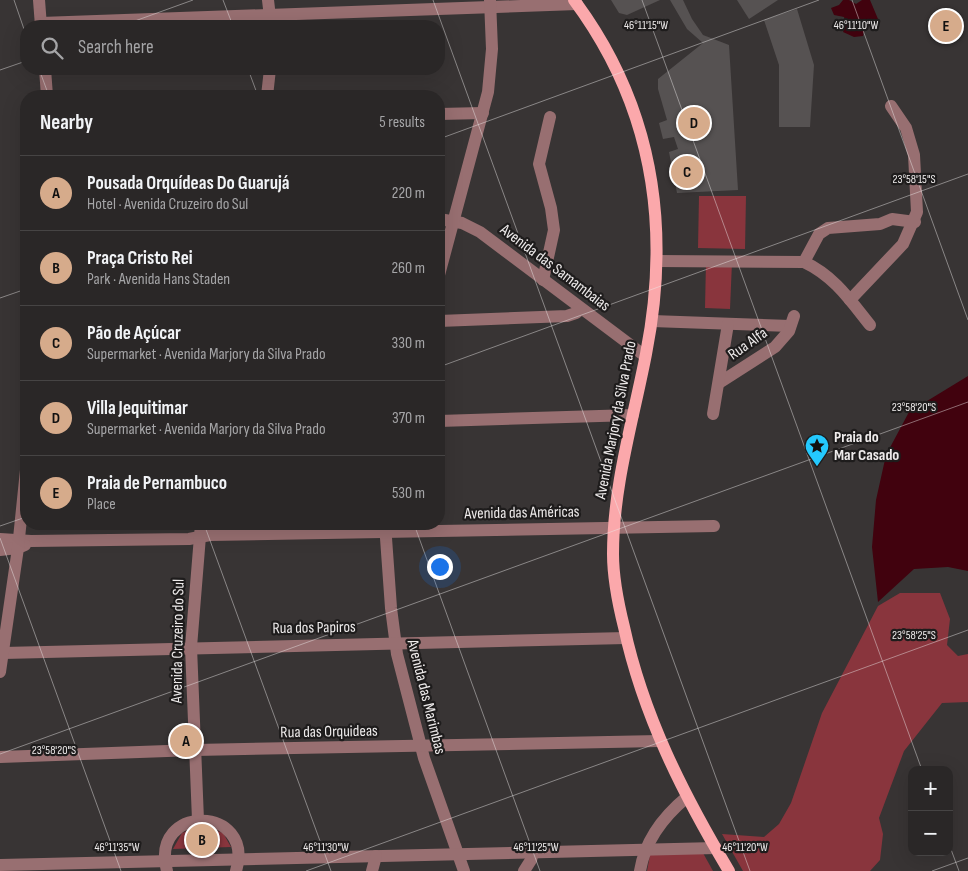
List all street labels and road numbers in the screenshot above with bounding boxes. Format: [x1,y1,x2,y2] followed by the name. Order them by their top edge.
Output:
[495,220,614,316] street label: Avenida das Samambaias
[725,324,771,364] street label: Rua Alfa
[591,339,641,502] street label: Avenida Marjory da Silva Prado
[463,502,580,524] street label: Avenida das Américas
[167,579,189,704] street label: Avenida Cruzeiro do Sul
[272,618,356,638] street label: Rua dos Papiros
[402,637,449,757] street label: Avenida das Marimbas
[280,722,378,742] street label: Rua das Orquideas

